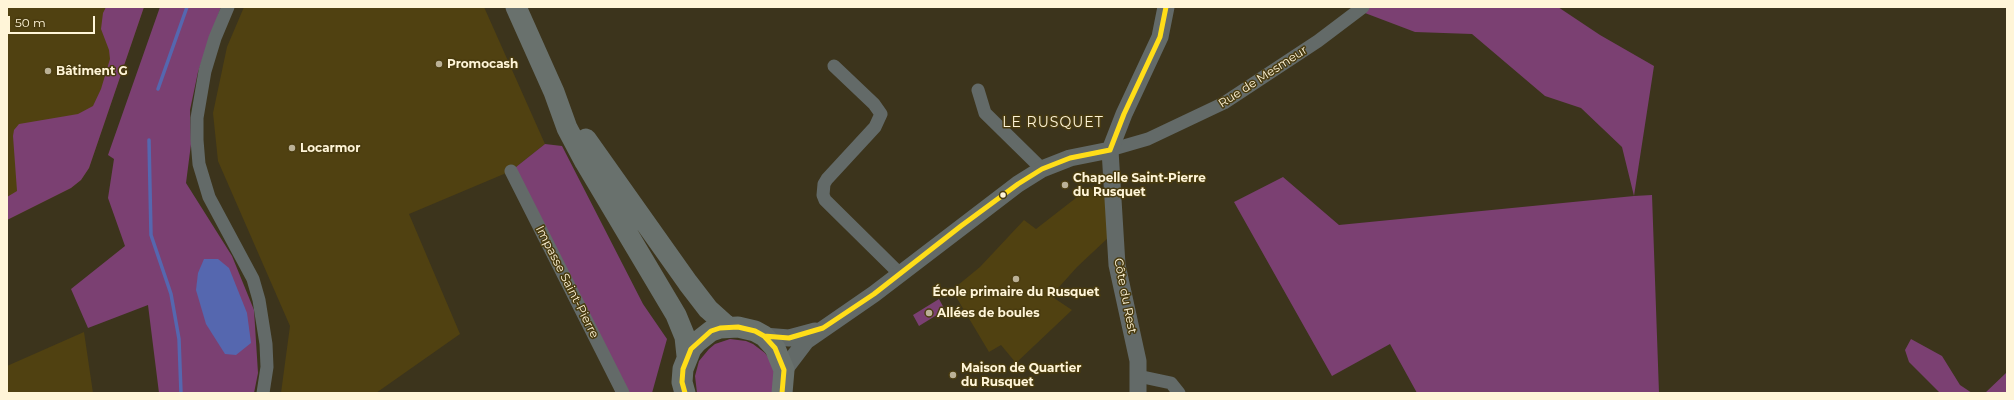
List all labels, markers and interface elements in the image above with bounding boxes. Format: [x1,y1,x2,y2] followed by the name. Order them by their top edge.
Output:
[10,8,97,34] scale bar
[15,15,46,30] text: 50 m
[1216,43,1310,111] street label: Rue de Mesmeur
[447,57,518,71] place label: Promocash
[434,59,444,69] marker: Promocash
[56,64,128,78] place label: Bâtiment G
[43,66,53,76] marker: Bâtiment G
[1002,115,1104,131] district label: LE RUSQUET
[300,141,360,155] place label: Locarmor
[287,143,297,153] marker: Locarmor
[1073,171,1206,199] place label: Chapelle Saint-Pierre du Rusquet
[1060,180,1070,190] marker: Chapelle Saint-Pierre du Rusquet
[998,190,1008,200] unlabelled marker
[532,223,602,341] street label: Impasse Saint-Pierre
[1111,257,1139,335] street label: Côte du Rest
[1011,274,1021,284] marker: École primaire du Rusquet
[933,285,1099,299] place label: École primaire du Rusquet
[937,306,1040,320] place label: Allées de boules
[924,308,934,318] marker: Allées de boules
[961,361,1081,389] place label: Maison de Quartier du Rusquet
[948,370,958,380] marker: Maison de Quartier du Rusquet

